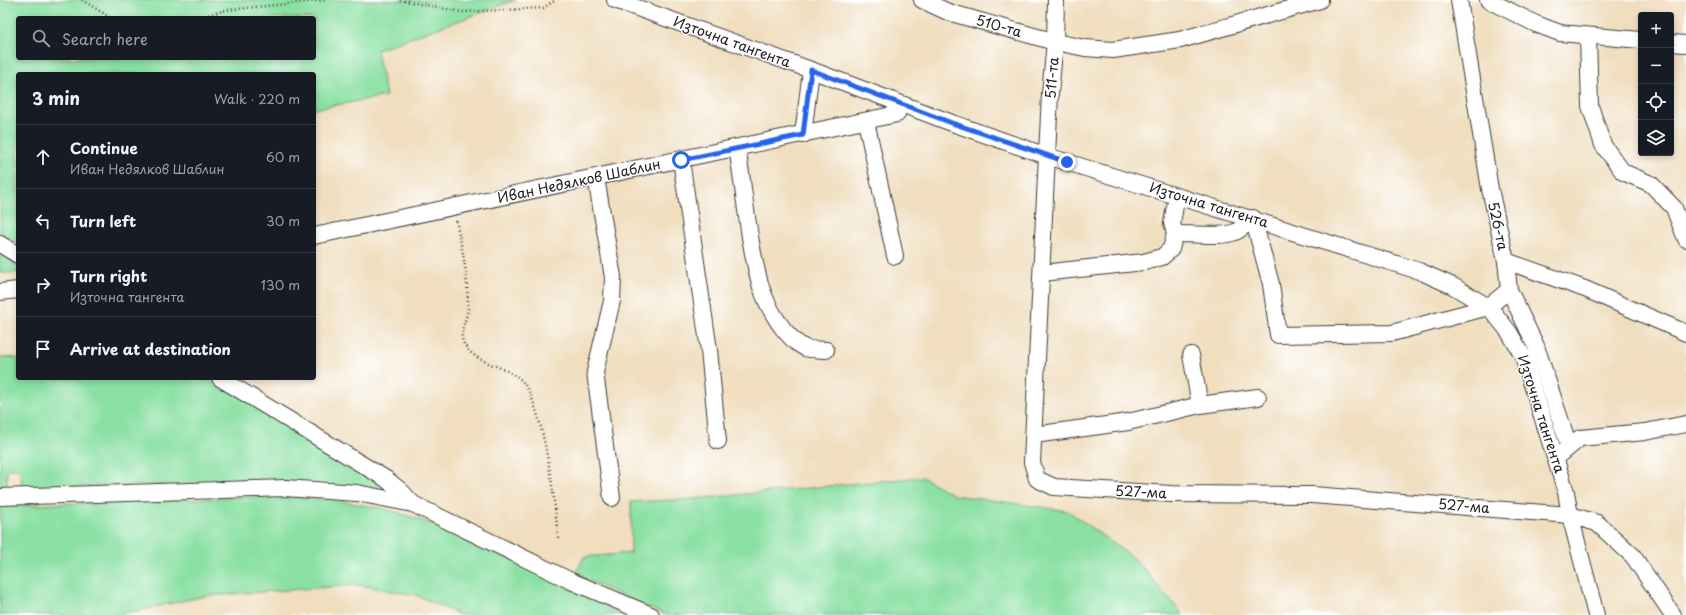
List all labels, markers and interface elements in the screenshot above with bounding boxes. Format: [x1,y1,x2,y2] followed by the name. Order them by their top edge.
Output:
[974,9,1025,42] street label: 510-та
[671,11,794,73] street label: Източна тангента
[1638,12,1674,156] map controls
[1638,12,1674,48] button: +
[16,16,316,60] search box
[30,27,52,49] icon: search
[62,27,148,50] text: Search here
[1638,48,1674,84] button: −
[1039,56,1064,100] street label: 511-та
[1638,84,1674,120] button: locate
[32,85,80,111] text: 3 min
[214,89,300,108] text: Walk · 220 m
[1638,120,1674,156] button: layers
[70,136,138,159] text: Continue
[32,146,54,168] icon: ahead
[266,147,300,166] text: 60 m
[672,151,690,169] route start
[495,153,662,208] street label: Иван Недялков Шаблин
[1058,153,1076,171] route end
[70,159,224,178] text: Иван Недялков Шаблин
[1147,176,1272,233] street label: Източна тангента
[1483,200,1514,253] street label: 526-та
[70,209,136,232] text: Turn left
[32,210,54,232] icon: left
[266,211,300,230] text: 30 m
[70,264,147,287] text: Turn right
[32,274,54,296] icon: right
[261,275,300,294] text: 130 m
[70,287,185,306] text: Източна тангента
[70,337,231,360] text: Arrive at destination
[32,338,54,360] icon: arrive
[1512,352,1571,476] street label: Източна тангента
[1115,480,1168,503] street label: 527-ма
[1437,493,1491,518] street label: 527-ма

